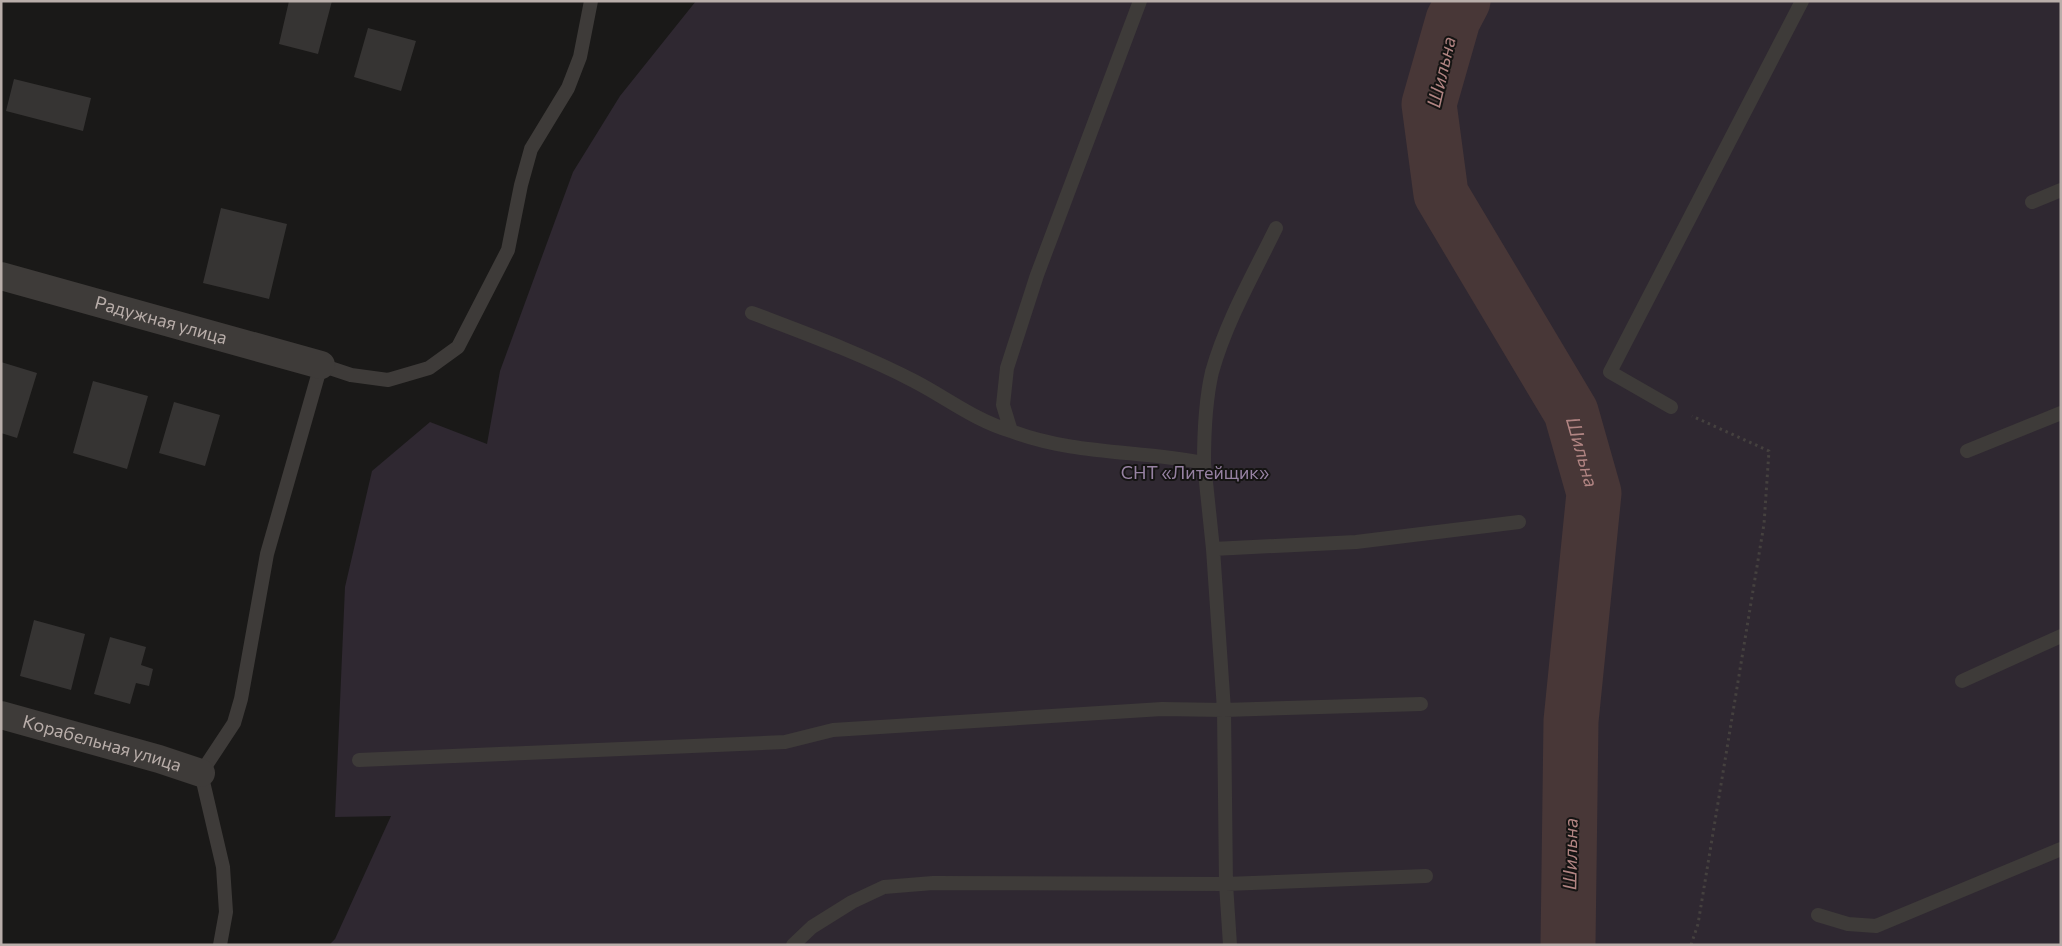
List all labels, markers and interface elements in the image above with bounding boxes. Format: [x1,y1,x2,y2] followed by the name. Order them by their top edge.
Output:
[1421,34,1460,110] water label: Шильна
[93,291,230,348] street label: Радужная улица
[1562,414,1604,490] water label: Шильна
[1121,461,1269,483] park label: СНТ «Литейщик»
[20,710,185,776] street label: Корабельная улица
[1557,818,1582,890] water label: Шильна

